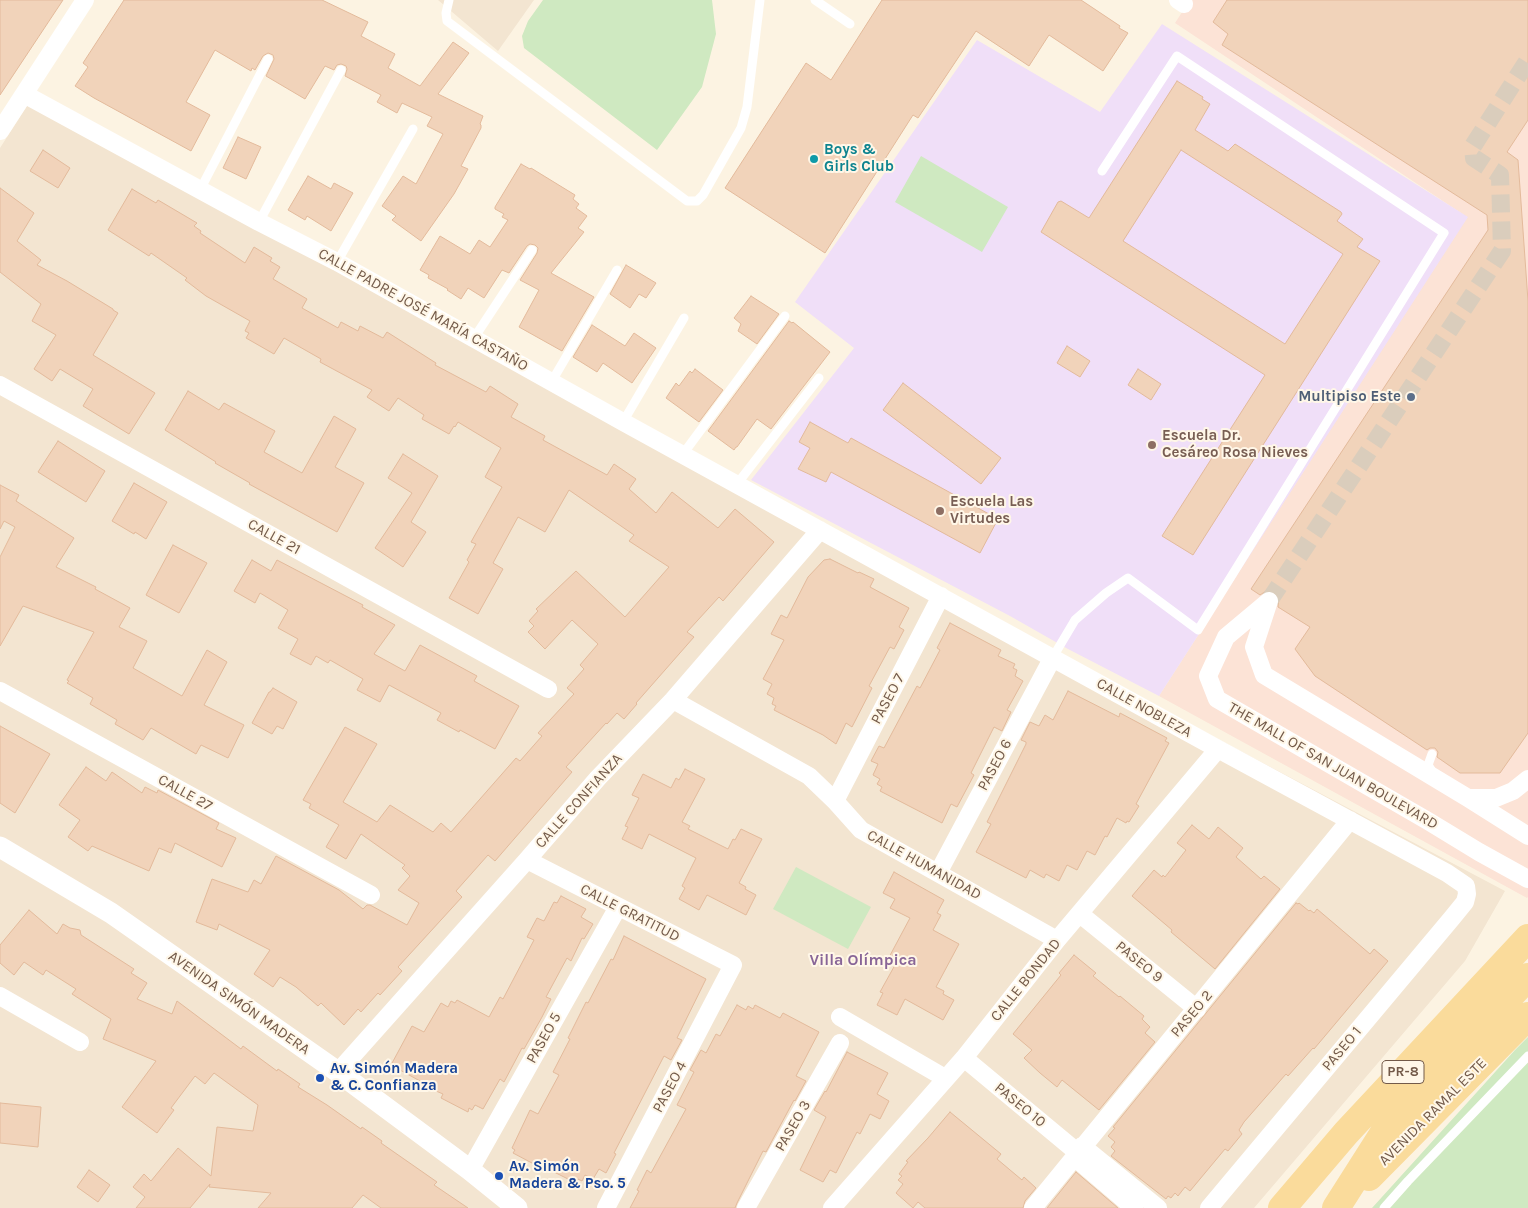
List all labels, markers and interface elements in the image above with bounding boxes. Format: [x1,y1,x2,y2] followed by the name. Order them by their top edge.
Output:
[824,141,894,176] place label: Boys & Girls Club
[808,153,820,165] marker: Boys & Girls Club
[315,245,531,375] street label: CALLE PADRE JOSÉ MARÍA CASTAÑO
[1298,388,1401,406] place label: Multipiso Este
[1405,391,1417,403] marker: Multipiso Este
[1162,427,1308,462] place label: Escuela Dr. Cesáreo Rosa Nieves
[1146,439,1158,451] marker: Escuela Dr. Cesáreo Rosa Nieves
[950,493,1033,528] place label: Escuela Las Virtudes
[934,505,946,517] marker: Escuela Las Virtudes
[245,515,303,559] street label: CALLE 21
[867,671,909,727] street label: PASEO 7
[1093,674,1195,742] street label: CALLE NOBLEZA
[1225,698,1441,834] street label: THE MALL OF SAN JUAN BOULEVARD
[974,736,1016,794] street label: PASEO 6
[532,750,626,852] street label: CALLE CONFIANZA
[155,771,215,815] street label: CALLE 27
[864,826,984,904] street label: CALLE HUMANIDAD
[577,880,683,946] street label: CALLE GRATITUD
[987,935,1065,1025] street label: CALLE BONDAD
[1112,937,1166,987] street label: PASEO 9
[165,947,313,1059] street label: AVENIDA SIMÓN MADERA
[809,950,917,970] district label: Villa Olímpica
[1167,987,1217,1041] street label: PASEO 2
[523,1009,565,1067] street label: PASEO 5
[1318,1023,1366,1075] street label: PASEO 1
[1375,1054,1491,1170] street label: AVENIDA RAMAL ESTE
[649,1058,691,1116] street label: PASEO 4
[330,1060,458,1095] place label: Av. Simón Madera & C. Confianza
[1382,1060,1424,1084] road number: PR-8
[314,1072,326,1084] marker: Av. Simón Madera & C. Confianza
[991,1079,1049,1131] street label: PASEO 10
[771,1097,815,1155] street label: PASEO 3
[509,1158,626,1193] place label: Av. Simón Madera & Pso. 5
[493,1170,505,1182] marker: Av. Simón Madera & Pso. 5

